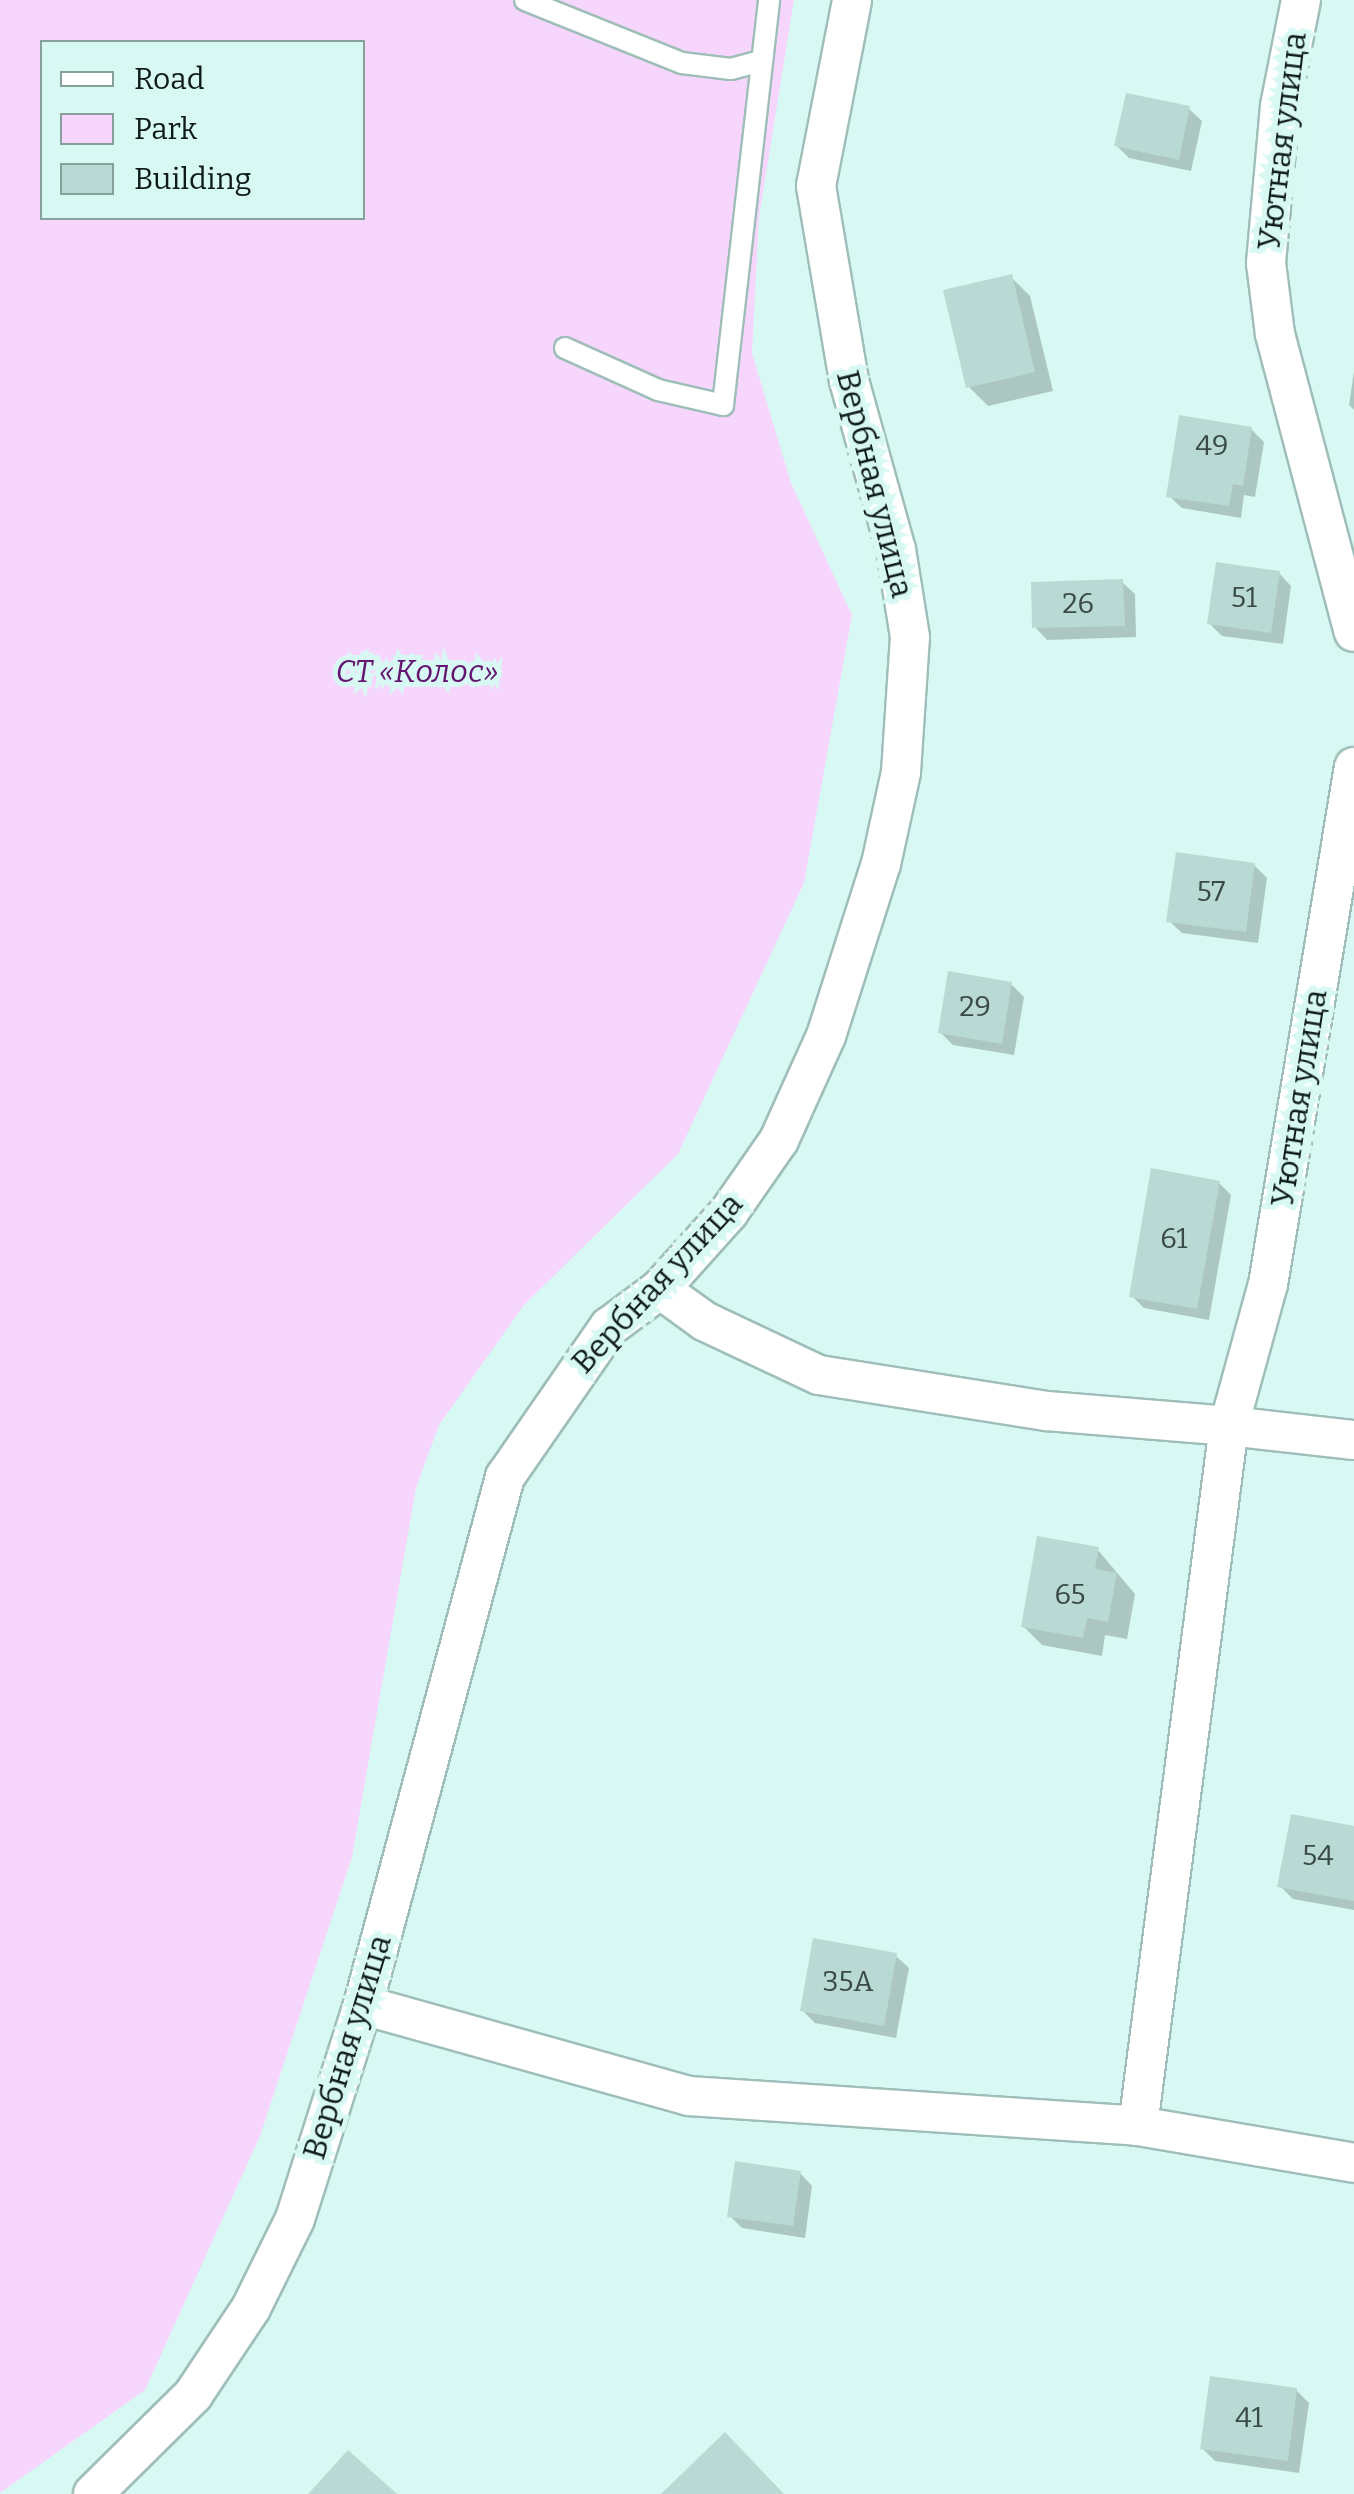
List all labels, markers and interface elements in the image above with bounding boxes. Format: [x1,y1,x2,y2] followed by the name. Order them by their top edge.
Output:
[1250,30,1314,252] street label: Уютная улица
[40,40,365,220] legend
[134,61,205,97] text: Road
[134,111,197,147] text: Park
[134,161,252,197] text: Building
[828,366,922,602] street label: Вербная улица
[1196,429,1228,463] house number: 49
[1231,581,1257,615] house number: 51
[1062,587,1094,621] house number: 26
[335,652,499,690] park label: СТ «Колос»
[1197,875,1225,909] house number: 57
[1263,987,1335,1209] street label: Уютная улица
[959,990,991,1024] house number: 29
[564,1185,750,1381] street label: Вербная улица
[1160,1222,1188,1256] house number: 61
[1055,1578,1085,1612] house number: 65
[1302,1839,1334,1873] house number: 54
[295,1930,399,2164] street label: Вербная улица
[823,1965,873,1999] house number: 35А
[1235,2401,1263,2435] house number: 41

